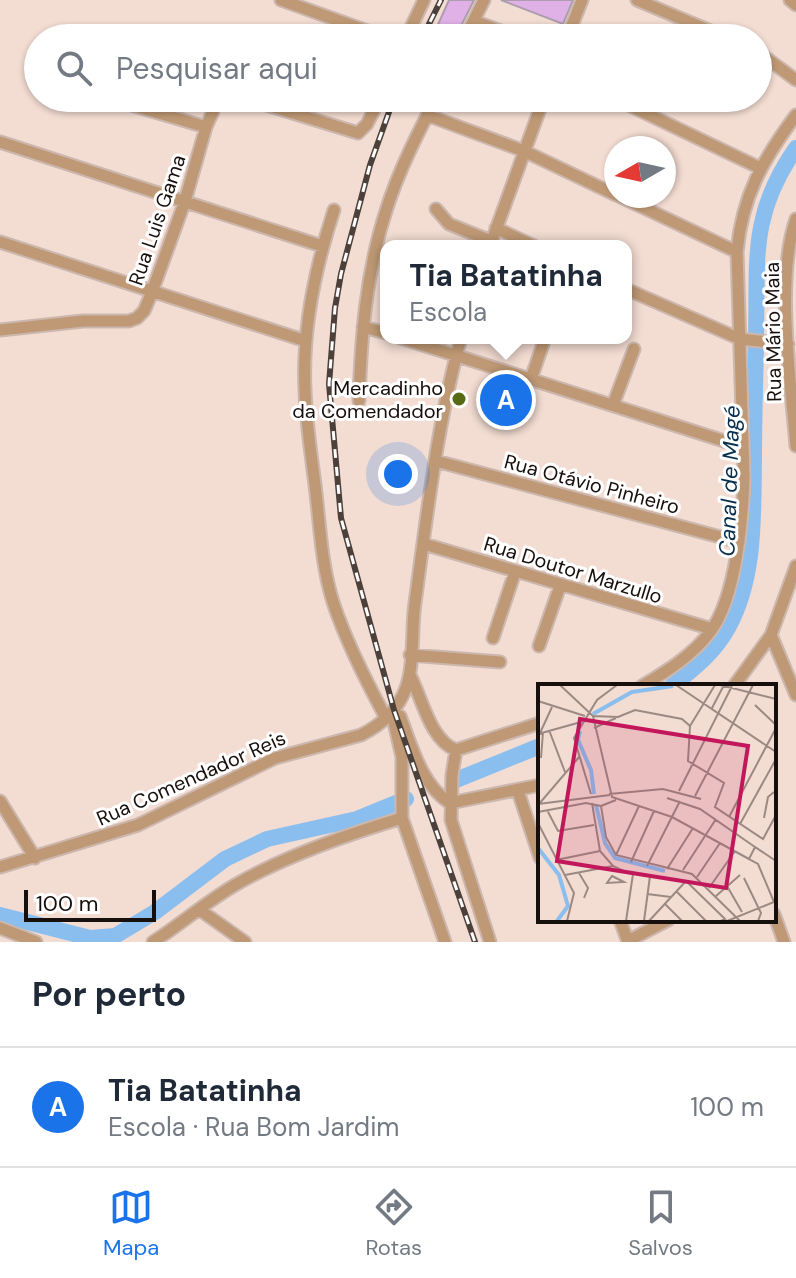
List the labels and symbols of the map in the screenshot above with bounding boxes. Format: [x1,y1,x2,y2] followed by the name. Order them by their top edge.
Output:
[604,136,676,208] north arrow
[122,151,192,289] street label: Rua Luis Gama
[759,262,787,402] street label: Rua Mário Maia
[480,370,532,430] pin: A
[292,375,443,424] place label: Mercadinho da Comendador
[450,390,468,408] marker: Mercadinho da Comendador
[712,405,747,557] water label: Canal de Magé
[502,448,682,520] street label: Rua Otávio Pinheiro
[378,454,418,494] your location
[481,530,665,610] street label: Rua Doutor Marzullo
[538,684,776,922] inset map
[92,725,290,831] street label: Rua Comendador Reis
[24,886,156,922] scale bar

